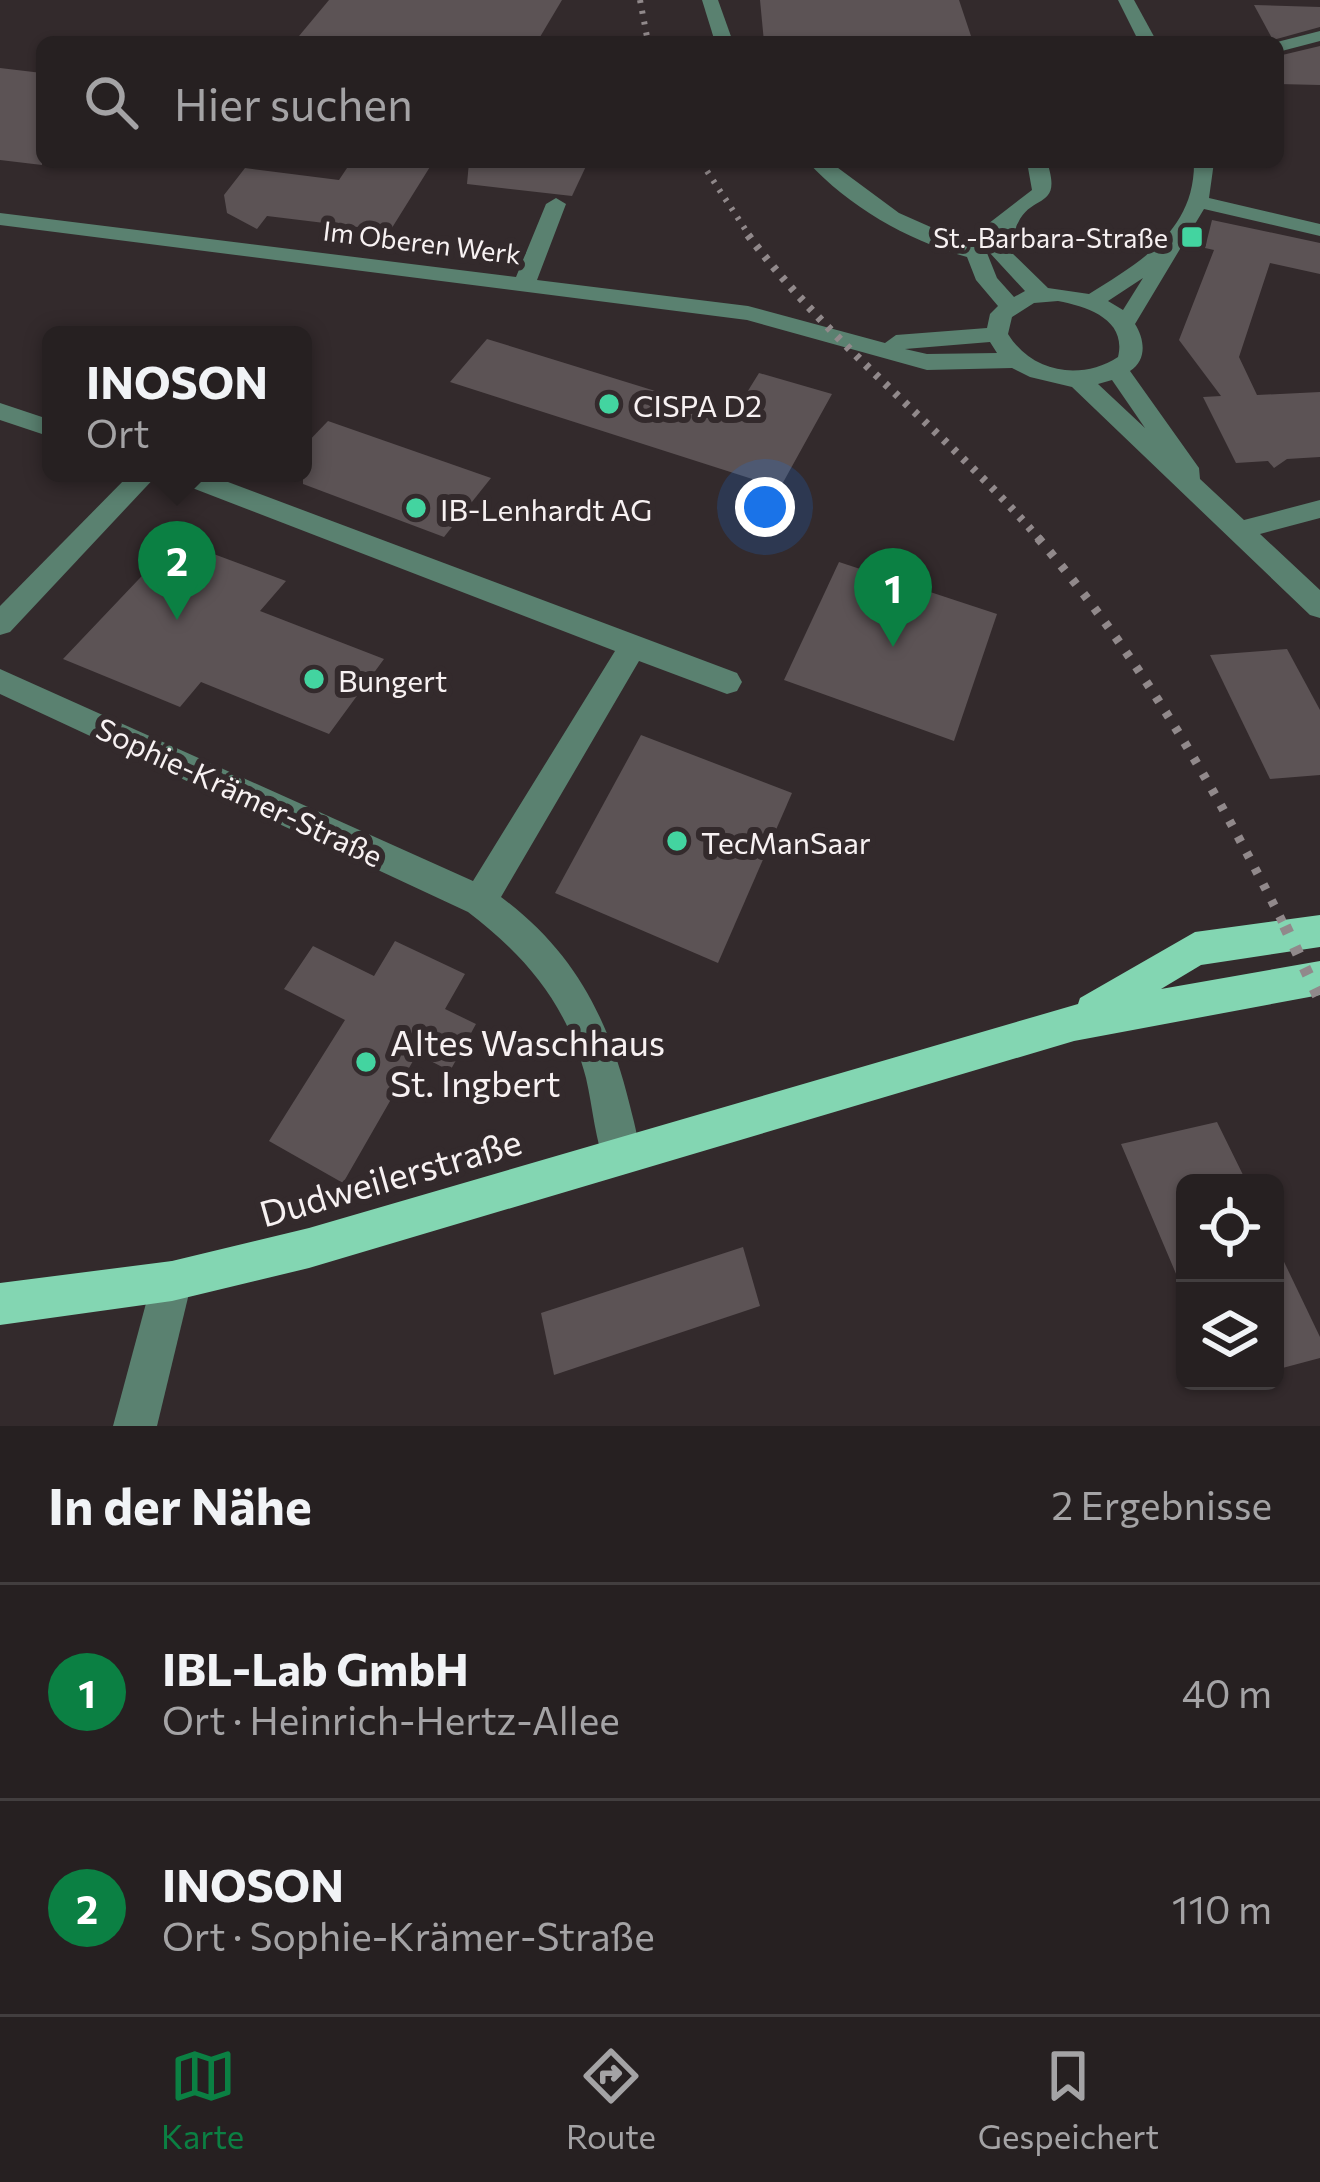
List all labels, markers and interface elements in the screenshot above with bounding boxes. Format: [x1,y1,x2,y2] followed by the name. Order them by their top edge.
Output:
[36,36,1284,168] search box
[78,69,144,135] icon: search
[174,75,413,130] text: Hier suchen
[321,213,523,271] street label: Im Oberen Werk
[933,221,1168,254] place label: St.-Barbara-Straße
[1179,224,1205,250] marker: St.-Barbara-Straße
[42,326,312,482] popup
[86,353,268,408] text: INOSON
[633,386,762,423] place label: CISPA D2
[596,391,622,417] marker: CISPA D2
[86,408,149,456] text: Ort
[735,477,795,537] your location
[440,490,652,527] place label: IB-Lenhardt AG
[403,495,429,521] marker: IB-Lenhardt AG
[138,521,216,620] pin: 2
[854,548,932,647] pin: 1
[338,661,447,698] place label: Bungert
[301,666,327,692] marker: Bungert
[91,708,389,874] street label: Sophie-Krämer-Straße
[701,823,871,860] place label: TecManSaar
[664,828,690,854] marker: TecManSaar
[390,1019,665,1104] place label: Altes Waschhaus St. Ingbert
[353,1049,379,1075] marker: Altes Waschhaus St. Ingbert
[254,1118,526,1234] street label: Dudweilerstraße
[1176,1174,1284,1390] map controls
[1176,1174,1284,1282] button: locate
[1176,1282,1284,1390] button: layers
[48,1473,312,1536] text: In der Nähe
[1051,1480,1272,1528] text: 2 Ergebnisse
[162,1640,469,1695] text: IBL-Lab GmbH
[78,1668,96,1716] text: 1
[1182,1668,1272,1716] text: 40 m
[162,1695,620,1743] text: Ort · Heinrich-Hertz-Allee
[162,1856,344,1911] text: INOSON
[76,1884,98,1932] text: 2
[1172,1884,1272,1932] text: 110 m
[162,1911,655,1959] text: Ort · Sophie-Krämer-Straße
[161,2043,244,2156] tab: Karte
[566,2043,656,2156] tab: Route
[978,2043,1159,2156] tab: Gespeichert

